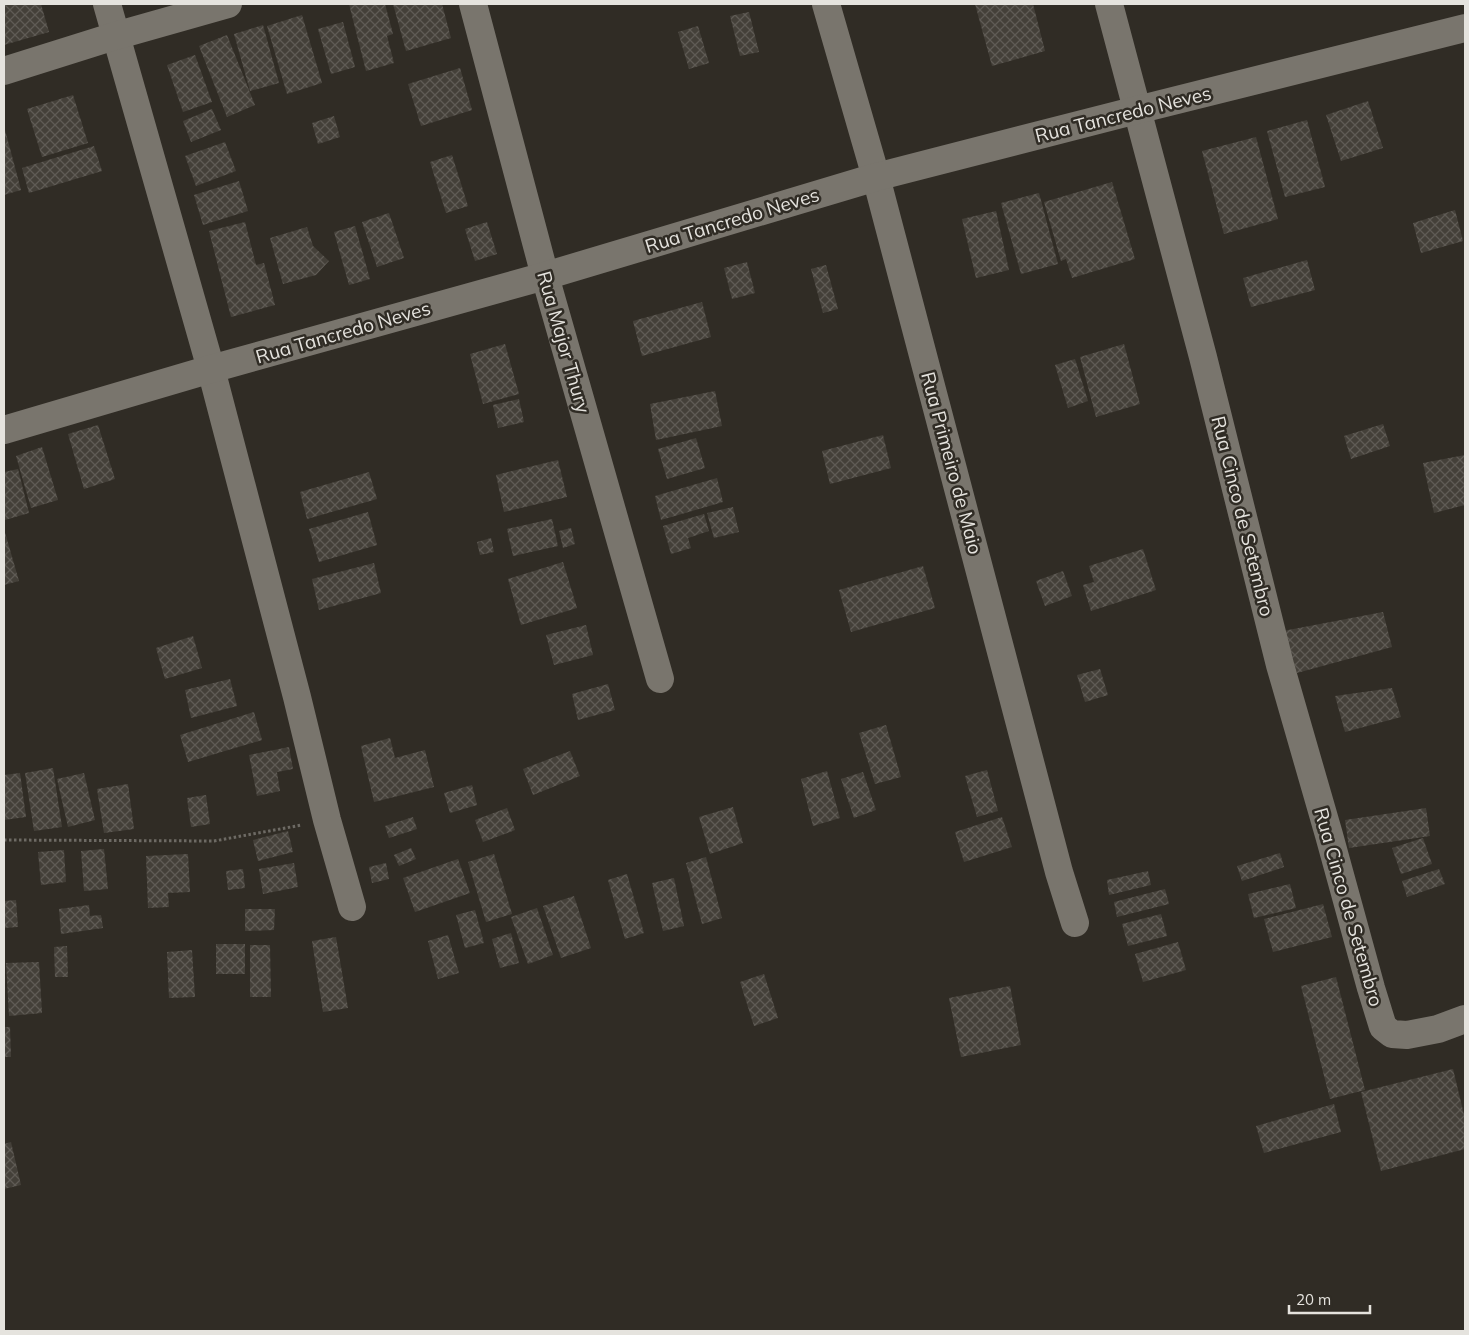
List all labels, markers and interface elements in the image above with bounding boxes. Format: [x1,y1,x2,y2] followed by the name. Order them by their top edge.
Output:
[1032,80,1214,148] street label: Rua Tancredo Neves
[642,182,822,258] street label: Rua Tancredo Neves
[532,268,596,416] street label: Rua Major Thury
[253,296,433,368] street label: Rua Tancredo Neves
[916,369,988,557] street label: Rua Primeiro de Maio
[1206,413,1280,619] street label: Rua Cinco de Setembro
[1309,805,1389,1009] street label: Rua Cinco de Setembro
[1289,1282,1370,1314] scale bar
[1296,1290,1331,1309] text: 20 m

